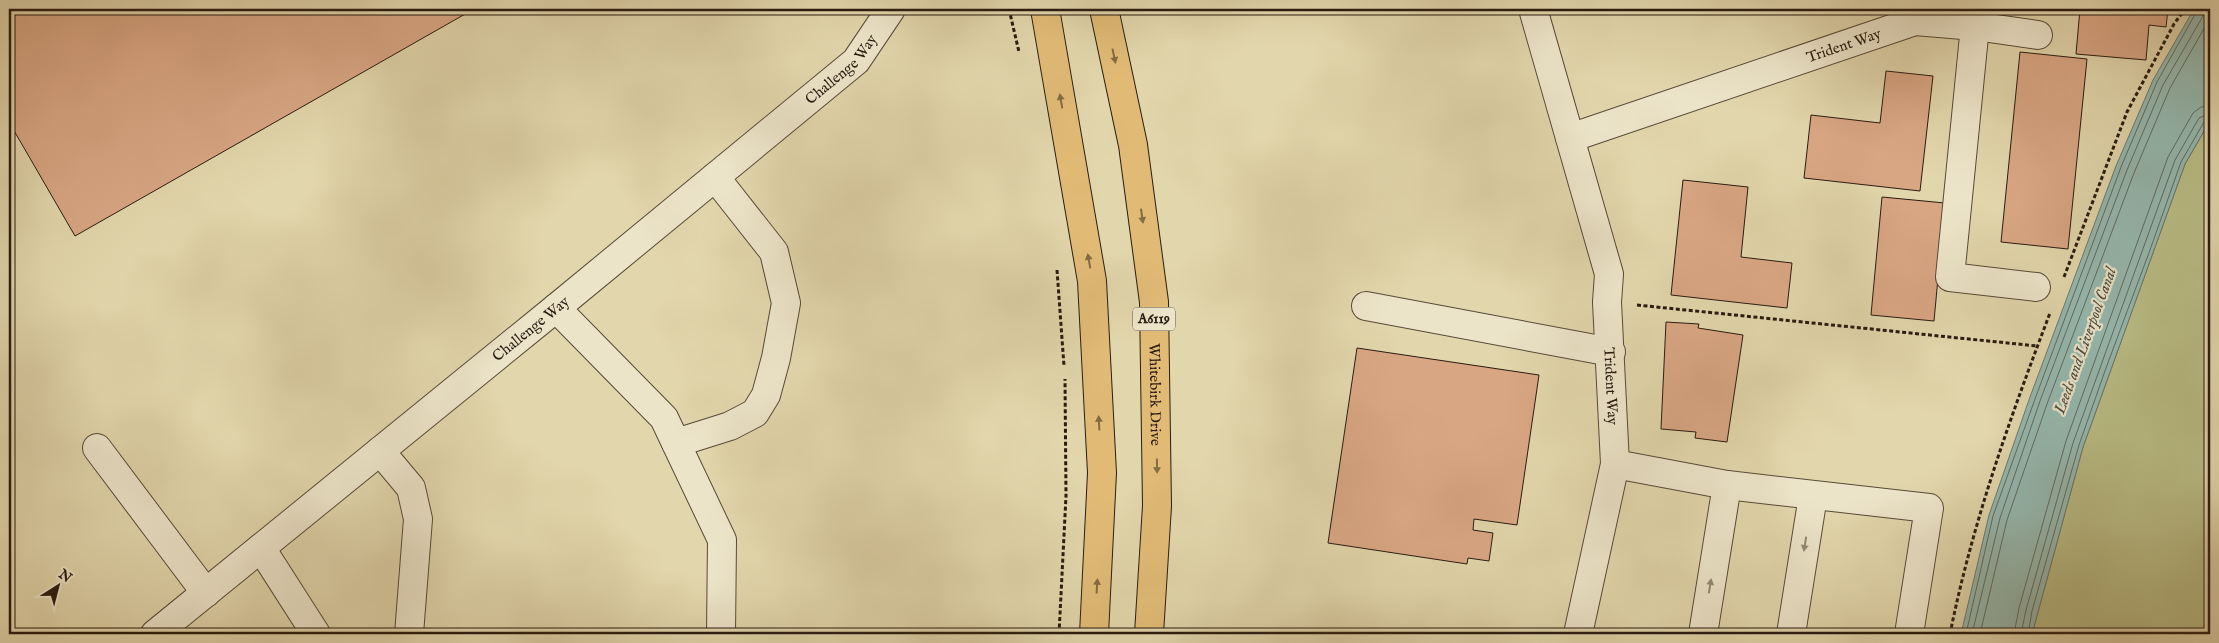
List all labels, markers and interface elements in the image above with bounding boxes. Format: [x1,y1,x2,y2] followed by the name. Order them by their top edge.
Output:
[1804,24,1884,67] street label: Trident Way
[801,30,881,109] street label: Challenge Way
[1111,49,1119,65] one-way arrow
[1056,93,1064,109] one-way arrow
[1139,209,1147,225] one-way arrow
[1084,253,1092,269] one-way arrow
[2050,264,2122,418] water label: Leeds and Liverpool Canal
[488,291,573,366] street label: Challenge Way
[1133,308,1175,330] road number: A6119
[1145,343,1166,446] street label: Whitebirk Drive
[1600,347,1623,426] street label: Trident Way
[1095,415,1103,431] one-way arrow
[1153,458,1161,474] one-way arrow
[1801,537,1809,553] one-way arrow
[32,560,82,610] north arrow
[54,565,75,587] text: N
[1093,577,1101,593] one-way arrow
[1707,578,1715,594] one-way arrow

